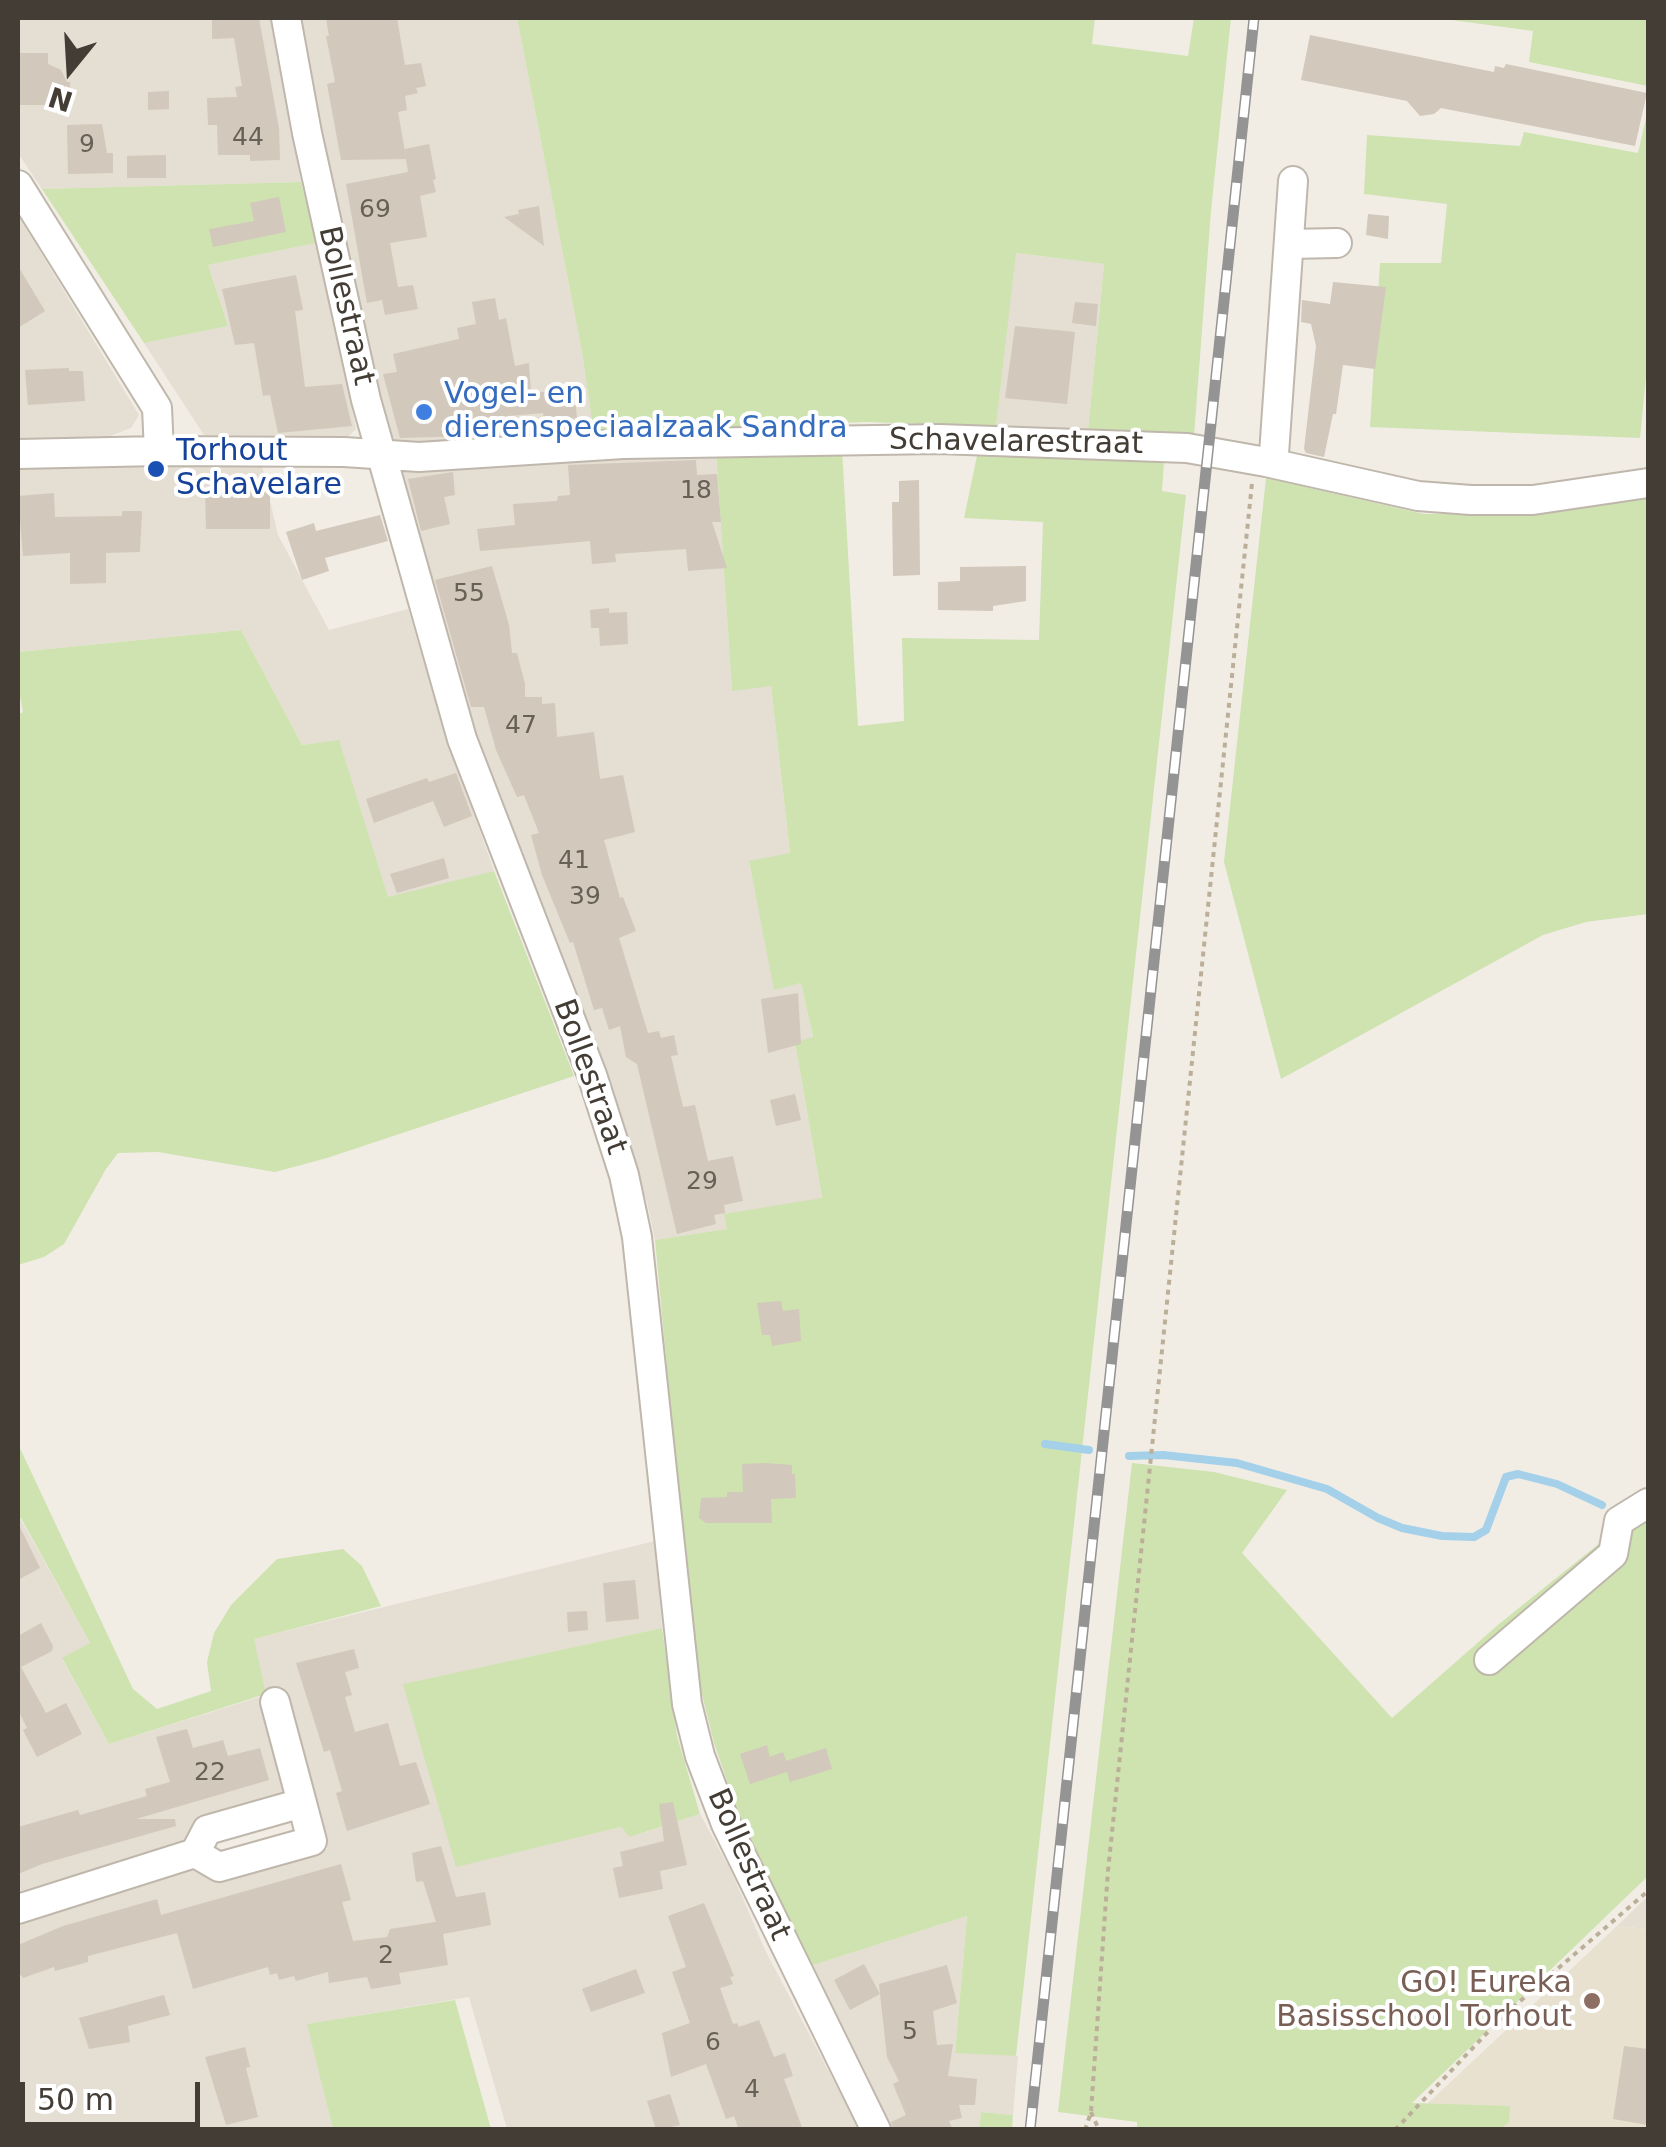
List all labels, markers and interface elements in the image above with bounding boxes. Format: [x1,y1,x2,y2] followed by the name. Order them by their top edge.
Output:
[20,20,120,120] north arrow
[44,80,77,118] text: N
[232,123,264,153] house number: 44
[79,130,95,160] house number: 9
[359,195,391,225] house number: 69
[309,223,381,389] street label: Bollestraat
[444,377,848,448] place label: Vogel- en dierenspeciaalzaak Sandra
[413,401,435,423] marker: Vogel- en dierenspeciaalzaak Sandra
[889,423,1143,463] street label: Schavelarestraat
[176,434,342,504] place label: Torhout Schavelare
[145,458,167,480] marker: Torhout Schavelare
[680,476,712,506] house number: 18
[453,579,485,609] house number: 55
[505,711,537,741] house number: 47
[558,846,590,876] house number: 41
[569,882,601,912] house number: 39
[544,995,634,1159] street label: Bollestraat
[686,1167,718,1197] house number: 29
[194,1758,226,1788] house number: 22
[699,1784,797,1946] street label: Bollestraat
[378,1941,394,1971] house number: 2
[1276,1966,1572,2036] place label: GO! Eureka Basisschool Torhout
[1581,1990,1603,2012] marker: GO! Eureka Basisschool Torhout
[902,2017,918,2047] house number: 5
[705,2028,721,2058] house number: 6
[25,2062,205,2124] scale bar
[744,2075,760,2105] house number: 4
[37,2082,114,2117] text: 50 m

